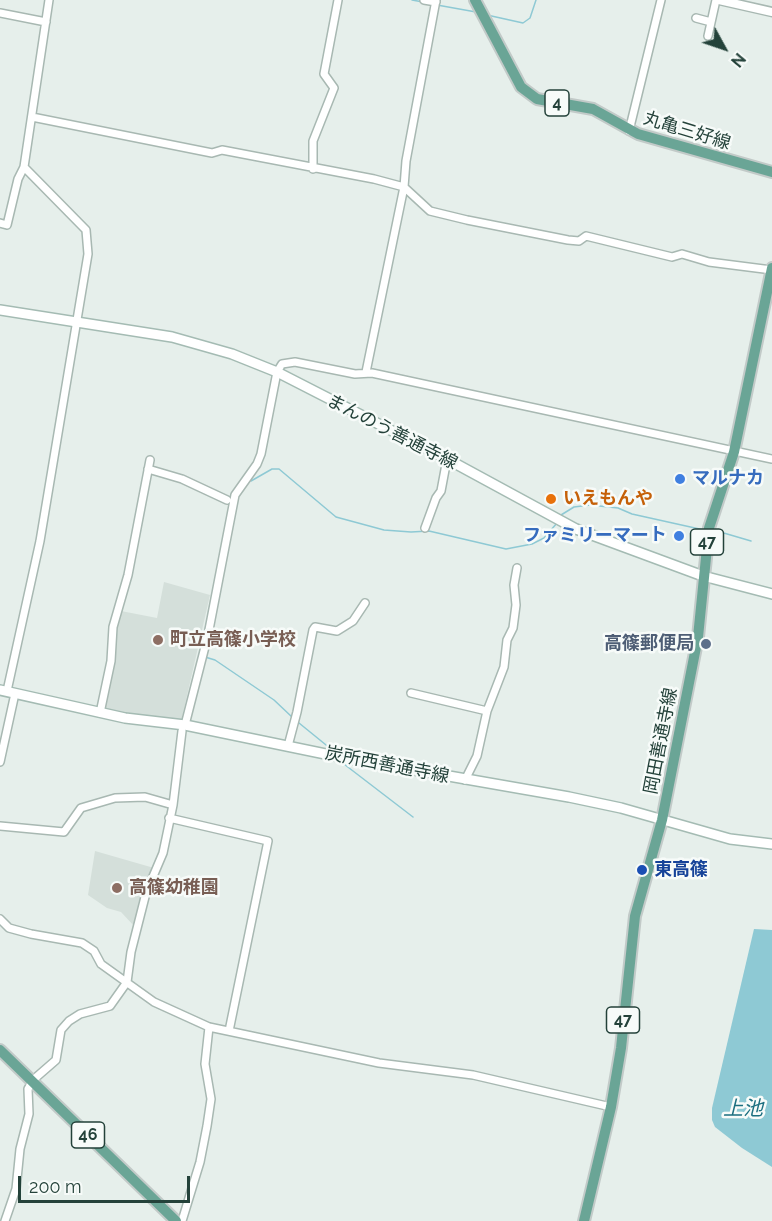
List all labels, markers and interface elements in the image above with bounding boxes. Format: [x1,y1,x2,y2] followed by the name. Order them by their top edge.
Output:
[694,18,754,78] north arrow
[727,49,749,71] text: N
[545,90,569,116] road number: 4
[641,108,733,154] street label: 丸亀三好線
[323,390,461,474] street label: まんのう善通寺線
[692,468,764,490] place label: マルナカ
[673,472,687,486] marker: マルナカ
[563,488,653,510] place label: いえもんや
[544,492,558,506] marker: いえもんや
[523,525,667,547] place label: ファミリーマート
[672,529,686,543] marker: ファミリーマート
[690,529,724,555] road number: 47
[170,629,296,651] place label: 町立高篠小学校
[151,633,165,647] marker: 町立高篠小学校
[604,633,694,655] place label: 高篠郵便局
[699,637,713,651] marker: 高篠郵便局
[640,686,682,796] street label: 岡田善通寺線
[323,742,451,788] street label: 炭所西善通寺線
[654,859,708,881] place label: 東高篠
[635,863,649,877] marker: 東高篠
[129,877,219,899] place label: 高篠幼稚園
[110,881,124,895] marker: 高篠幼稚園
[606,1007,640,1033] road number: 47
[723,1097,763,1121] water label: 上池
[72,1122,104,1148] road number: 46
[21,1164,194,1202] scale bar
[29,1176,82,1197] text: 200 m

